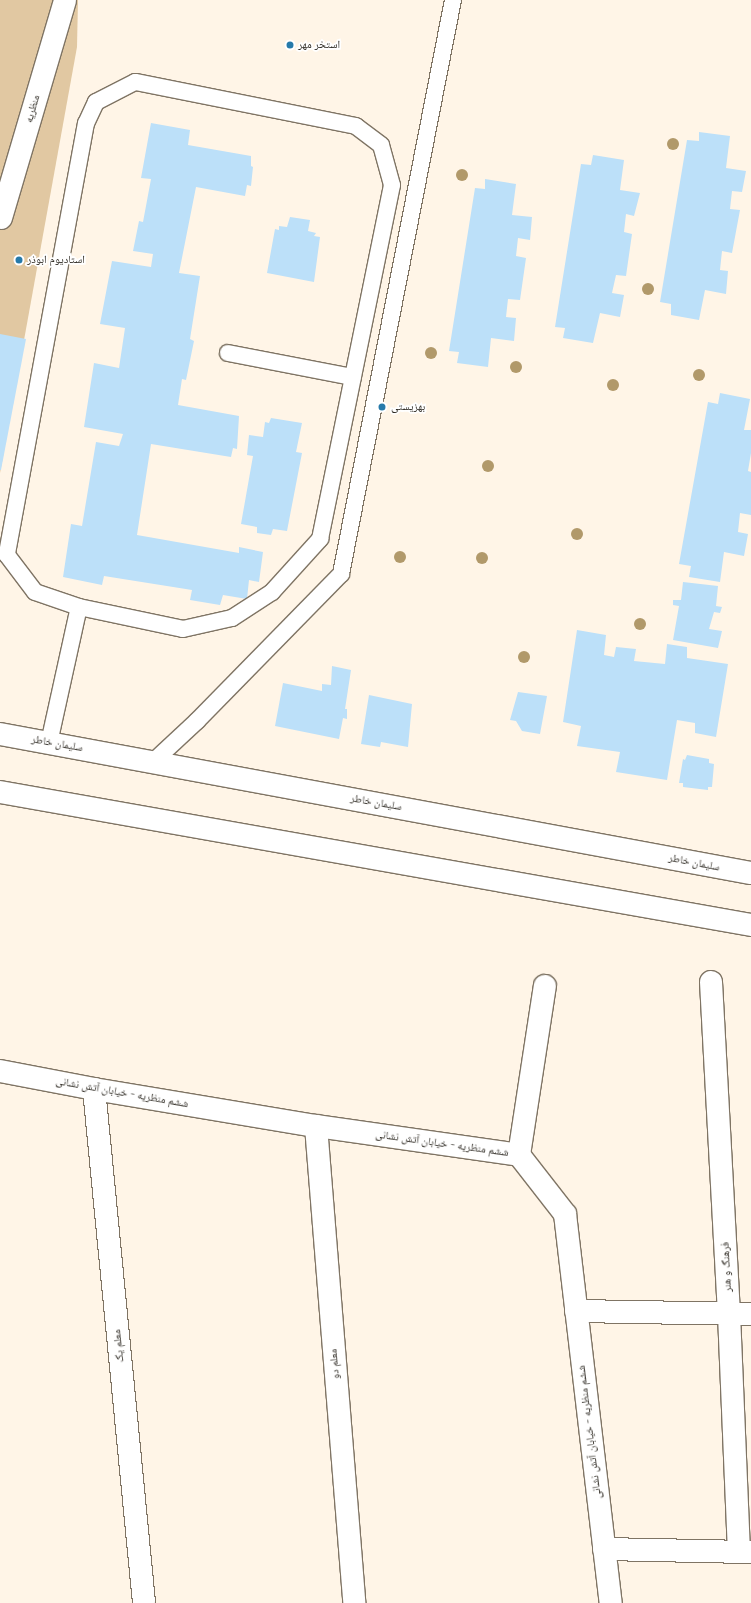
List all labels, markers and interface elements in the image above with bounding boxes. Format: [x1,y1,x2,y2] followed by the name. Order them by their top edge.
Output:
[298,38,340,52] place label: استخر مهر
[285,40,295,50] marker: استخر مهر
[23,94,43,124] street label: منظریه
[27,253,85,267] place label: استادیوم ابوذر
[14,255,24,265] marker: استادیوم ابوذر
[391,400,425,414] place label: بهزیستی
[376,401,388,413] marker: بهزیستی
[30,733,84,755] street label: سلیمان خاطر
[349,792,403,814] street label: سلیمان خاطر
[667,852,721,874] street label: سلیمان خاطر
[55,1075,189,1111] street label: ششم منظریه - خیابان آتش نشانی
[374,1128,510,1160] street label: ششم منظریه - خیابان آتش نشانی
[719,1241,735,1293] street label: فرهنگ و هنر
[111,1329,127,1363] street label: معلم یک
[327,1348,343,1380] street label: معلم دو
[575,1364,605,1500] street label: ششم منظریه - خیابان آتش نشانی

